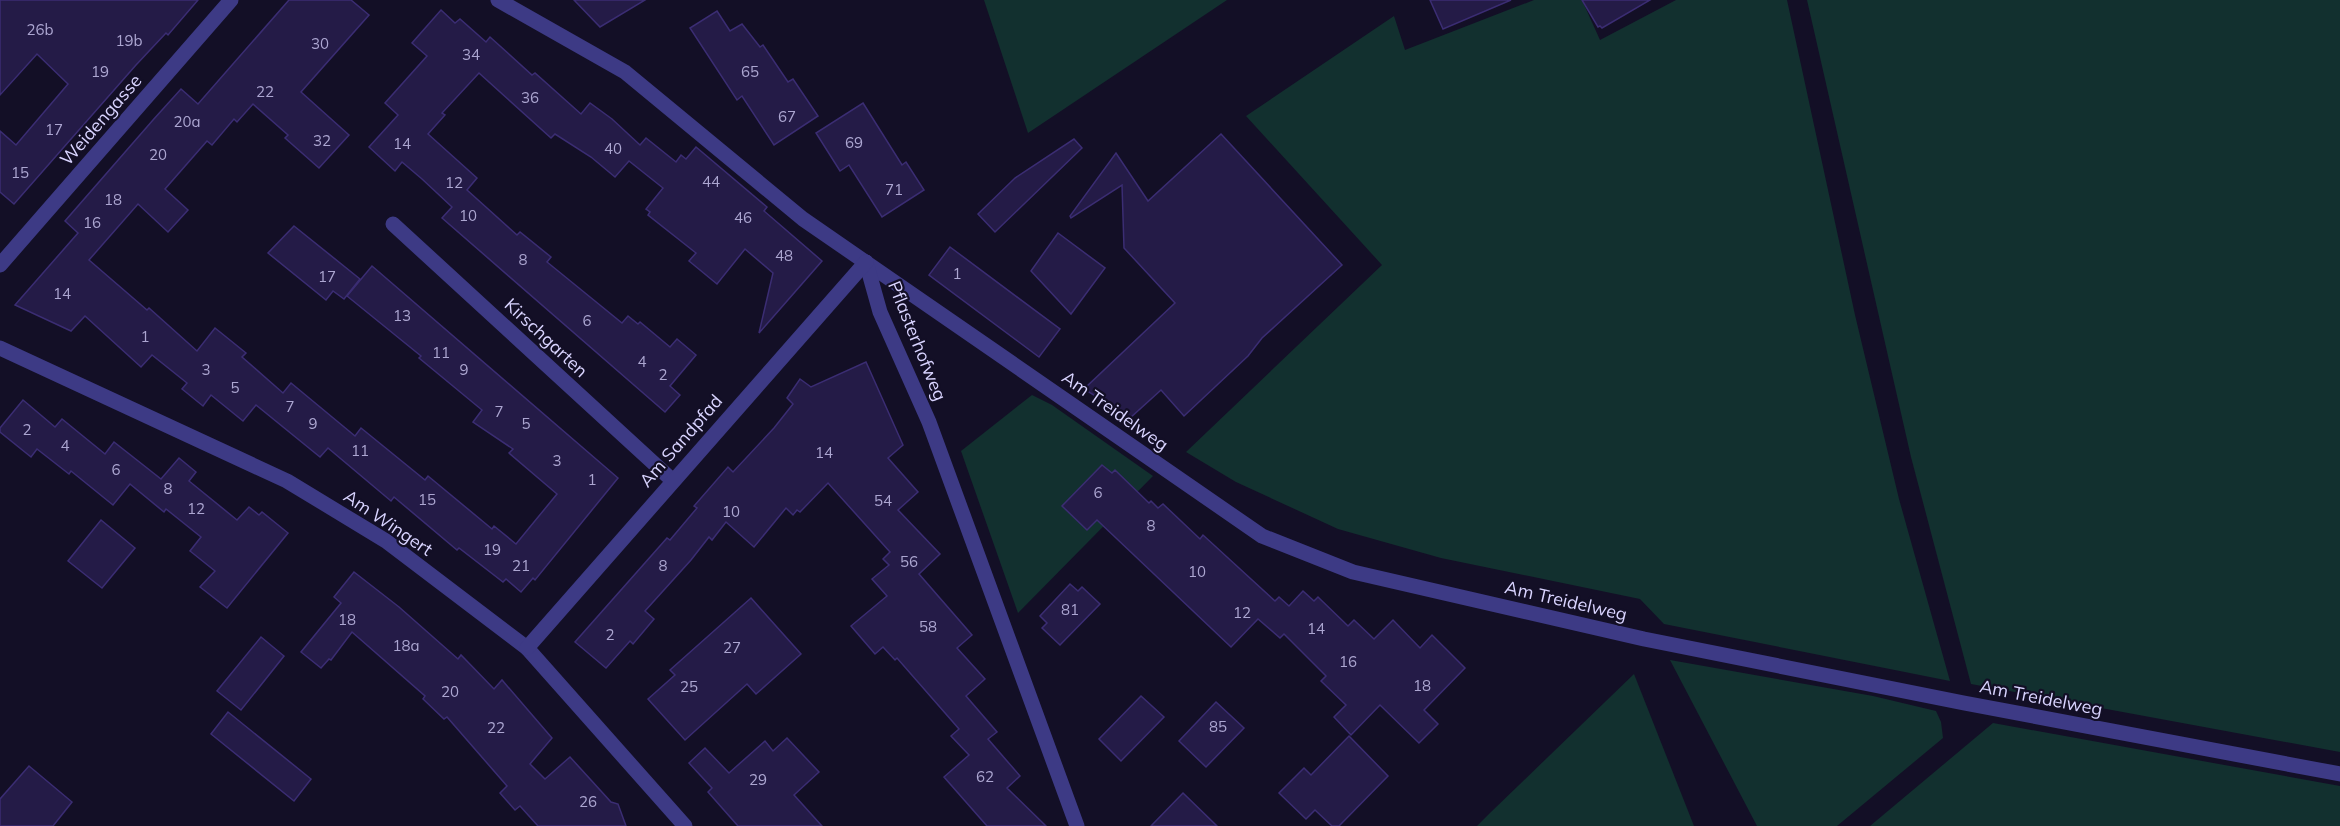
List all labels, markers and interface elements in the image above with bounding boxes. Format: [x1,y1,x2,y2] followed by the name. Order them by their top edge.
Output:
[26,20,54,39] house number: 26b
[115,31,143,50] house number: 19b
[311,34,329,53] house number: 30
[462,45,480,64] house number: 34
[91,62,109,81] house number: 19
[741,62,759,81] house number: 65
[55,69,147,170] street label: Weidengasse
[256,82,274,101] house number: 22
[521,88,539,107] house number: 36
[778,107,796,126] house number: 67
[173,112,201,131] house number: 20a
[45,120,63,139] house number: 17
[313,131,331,150] house number: 32
[845,133,863,152] house number: 69
[393,134,411,153] house number: 14
[604,139,622,158] house number: 40
[149,145,167,164] house number: 20
[11,163,29,182] house number: 15
[702,172,720,191] house number: 44
[445,173,463,192] house number: 12
[885,180,903,199] house number: 71
[104,190,122,209] house number: 18
[459,206,477,225] house number: 10
[734,208,752,227] house number: 46
[83,213,101,232] house number: 16
[775,246,793,265] house number: 48
[518,250,528,269] house number: 8
[952,264,962,283] house number: 1
[318,267,336,286] house number: 17
[883,278,952,404] street label: Pflasterhofweg
[53,284,71,303] house number: 14
[500,293,593,382] street label: Kirschgarten
[393,306,411,325] house number: 13
[582,311,592,330] house number: 6
[140,327,150,346] house number: 1
[432,343,450,362] house number: 11
[637,352,647,371] house number: 4
[201,360,211,379] house number: 3
[459,360,469,379] house number: 9
[658,365,668,384] house number: 2
[1058,365,1173,456] street label: Am Treidelweg
[230,378,240,397] house number: 5
[634,390,727,492] street label: Am Sandpfad
[285,397,295,416] house number: 7
[494,402,504,421] house number: 7
[308,414,318,433] house number: 9
[521,414,531,433] house number: 5
[22,420,32,439] house number: 2
[60,436,70,455] house number: 4
[351,441,369,460] house number: 11
[815,443,833,462] house number: 14
[552,451,562,470] house number: 3
[111,460,121,479] house number: 6
[587,470,597,489] house number: 1
[163,479,173,498] house number: 8
[1093,483,1103,502] house number: 6
[339,484,437,561] street label: Am Wingert
[418,490,436,509] house number: 15
[874,491,892,510] house number: 54
[187,499,205,518] house number: 12
[722,502,740,521] house number: 10
[1146,516,1156,535] house number: 8
[483,540,501,559] house number: 19
[900,552,918,571] house number: 56
[512,556,530,575] house number: 21
[658,556,668,575] house number: 8
[1188,562,1206,581] house number: 10
[1503,575,1629,626] street label: Am Treidelweg
[1061,600,1079,619] house number: 81
[1233,603,1251,622] house number: 12
[338,610,356,629] house number: 18
[919,617,937,636] house number: 58
[1307,619,1325,638] house number: 14
[605,625,615,644] house number: 2
[392,636,420,655] house number: 18a
[723,638,741,657] house number: 27
[1339,652,1357,671] house number: 16
[1978,674,2105,721] street label: Am Treidelweg
[1413,676,1431,695] house number: 18
[680,677,698,696] house number: 25
[441,682,459,701] house number: 20
[1209,717,1227,736] house number: 85
[487,718,505,737] house number: 22
[976,767,994,786] house number: 62
[749,770,767,789] house number: 29
[579,792,597,811] house number: 26

